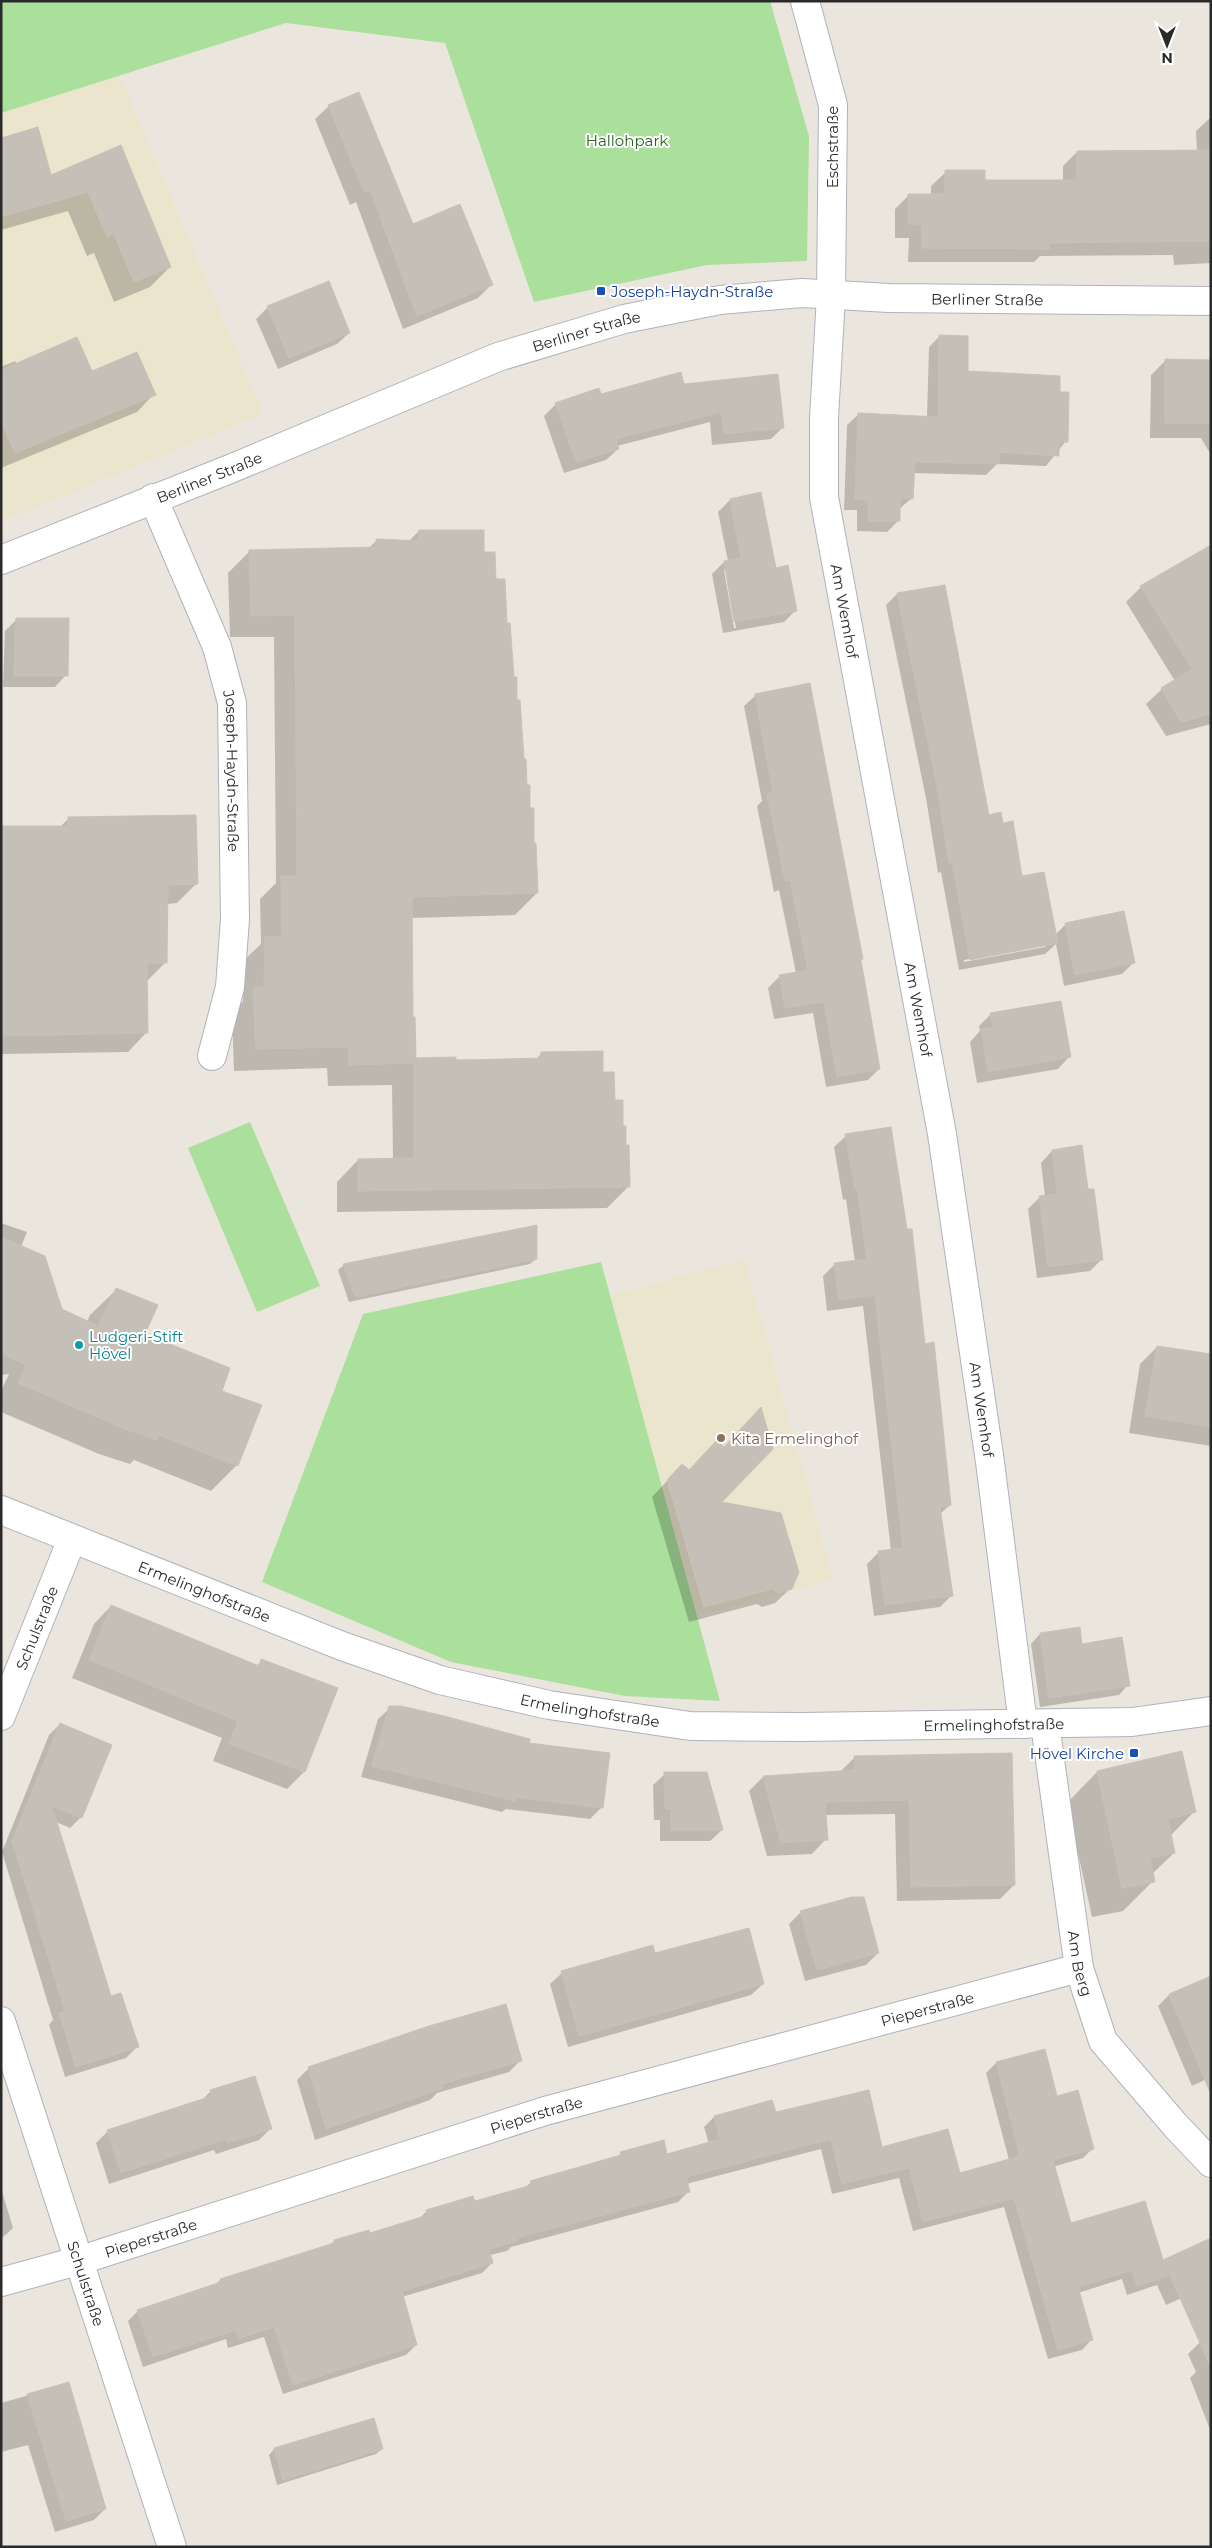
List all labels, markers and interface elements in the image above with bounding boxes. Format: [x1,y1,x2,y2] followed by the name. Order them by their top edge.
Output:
[1142,20,1192,70] north arrow
[1161,49,1173,67] text: N
[823,106,842,188] street label: Eschstraße
[586,131,668,150] park label: Hallohpark
[610,282,773,301] place label: Joseph-Haydn-Straße
[595,285,607,297] marker: Joseph-Haydn-Straße
[931,289,1043,309] street label: Berliner Straße
[530,306,642,356] street label: Berliner Straße
[154,447,265,507] street label: Berliner Straße
[827,562,863,661] street label: Am Wemhof
[219,687,244,852] street label: Joseph-Haydn-Straße
[901,960,937,1059] street label: Am Wemhof
[89,1327,183,1363] place label: Ludgeri-Stift Hövel
[73,1339,85,1351] marker: Ludgeri-Stift Hövel
[966,1360,999,1459] street label: Am Wemhof
[731,1429,859,1448] place label: Kita Ermelinghof
[715,1432,727,1444] marker: Kita Ermelinghof
[135,1556,273,1626] street label: Ermelinghofstraße
[11,1583,62,1673] street label: Schulstraße
[518,1689,661,1731] street label: Ermelinghofstraße
[923,1714,1064,1735] street label: Ermelinghofstraße
[1030,1744,1124,1763] place label: Hövel Kirche
[1128,1747,1140,1759] marker: Hövel Kirche
[1064,1929,1097,1999] street label: Am Berg
[878,1987,976,2030] street label: Pieperstraße
[488,2092,585,2138] street label: Pieperstraße
[102,2214,199,2261] street label: Pieperstraße
[64,2238,109,2329] street label: Schulstraße

